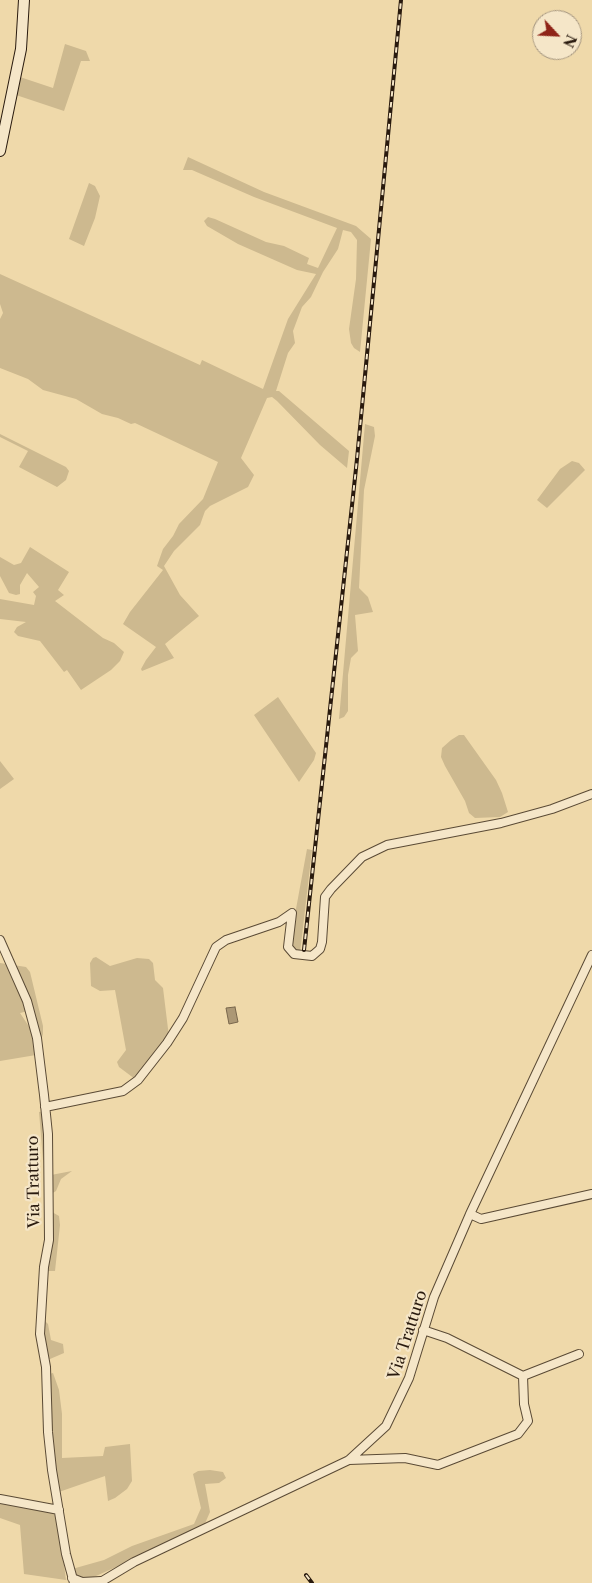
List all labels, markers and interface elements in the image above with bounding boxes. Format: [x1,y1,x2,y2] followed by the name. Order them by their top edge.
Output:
[532,10,582,60] north arrow
[559,32,580,50] text: N
[24,1135,44,1229] street label: Via Tratturo
[385,1288,431,1382] street label: Via Tratturo

